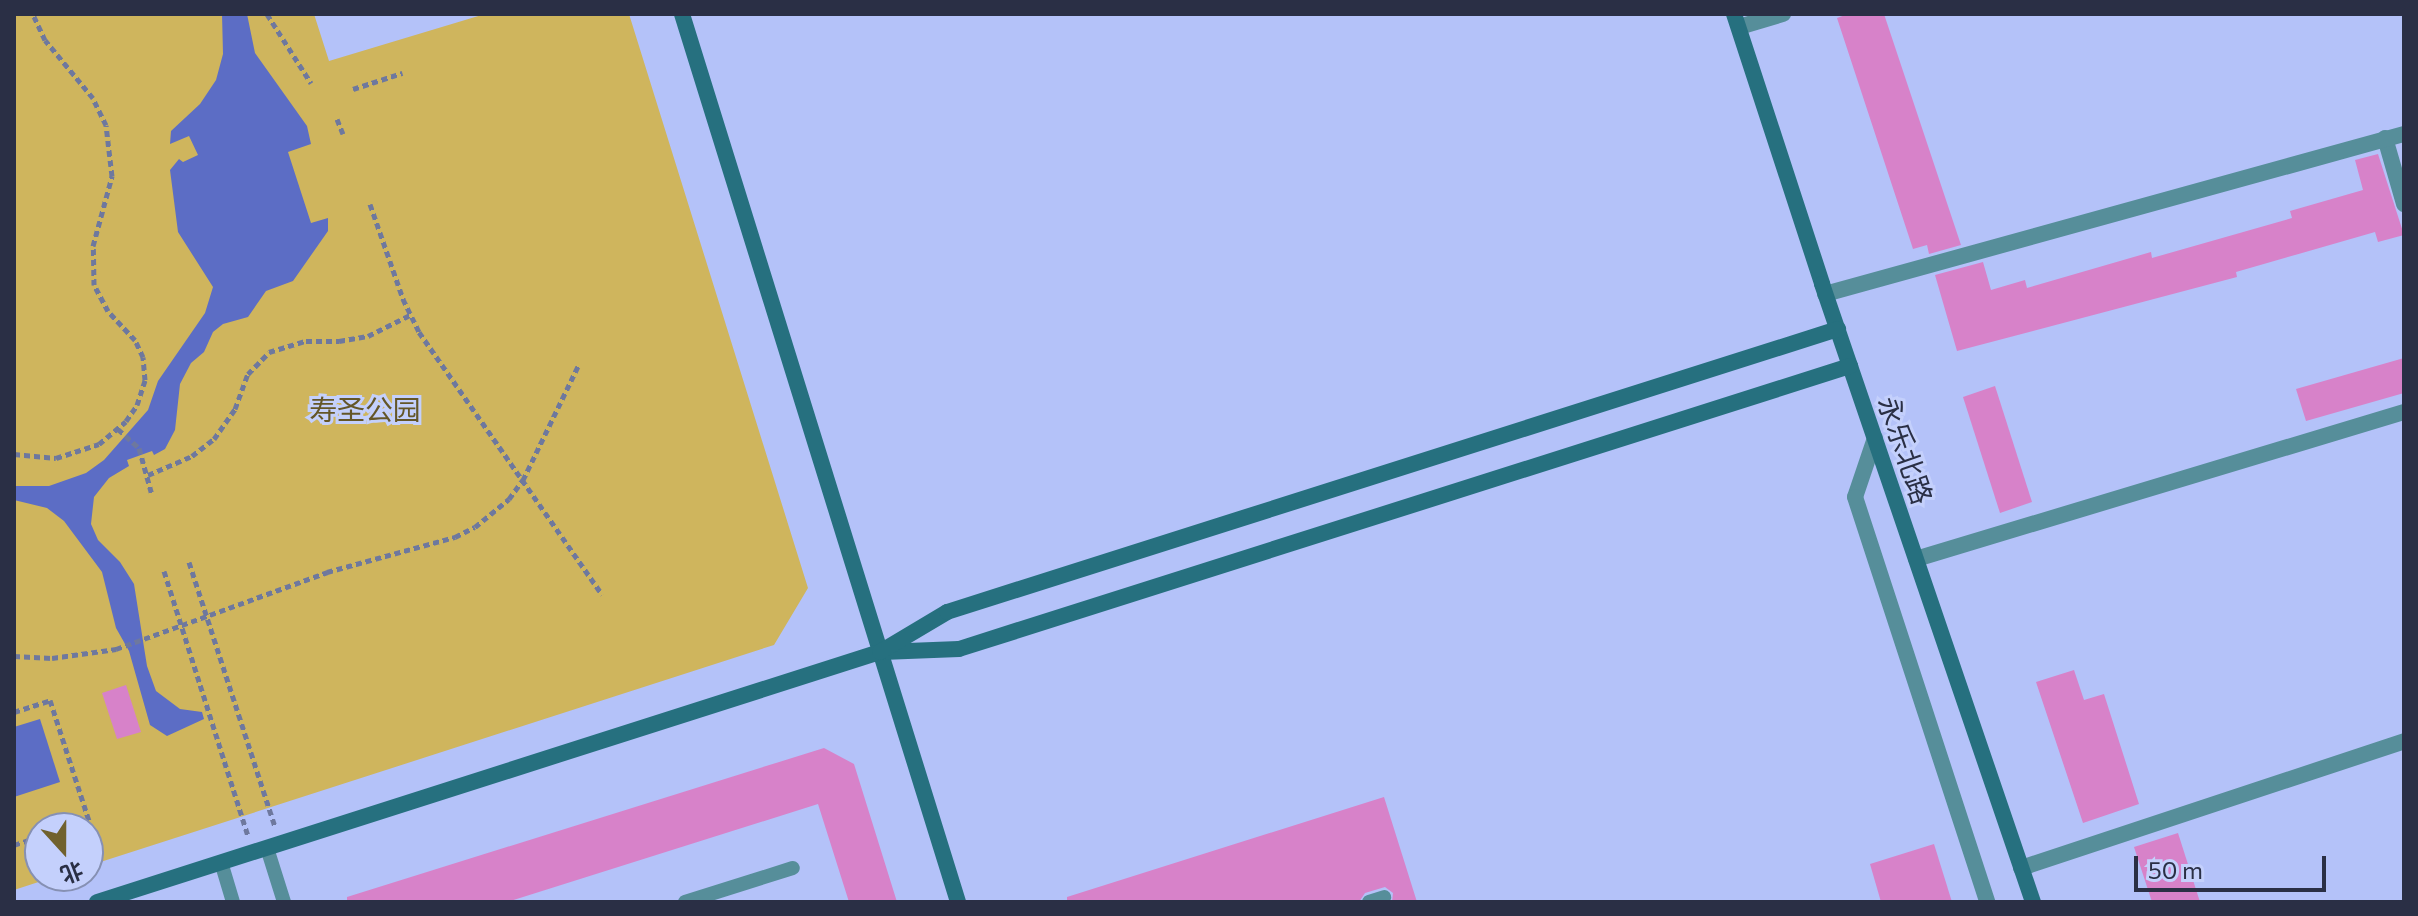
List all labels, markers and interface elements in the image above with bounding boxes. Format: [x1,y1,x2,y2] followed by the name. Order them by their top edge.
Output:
[309,392,421,426] park label: 寿圣公园
[1872,392,1940,508] street label: 永乐北路
[24,812,104,892] north arrow
[2138,840,2330,890] scale bar
[2148,855,2203,884] text: 50 m
[57,856,87,890] text: 北

